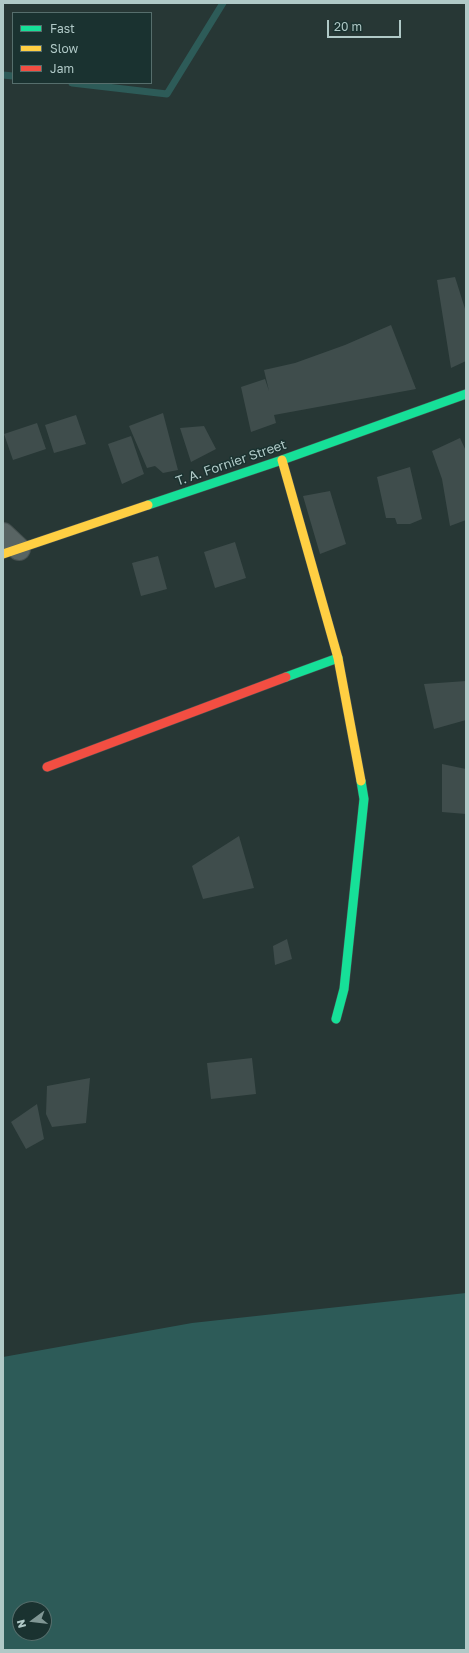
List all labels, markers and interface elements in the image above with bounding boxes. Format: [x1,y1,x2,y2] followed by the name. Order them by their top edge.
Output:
[12,12,152,84] legend
[329,12,403,38] scale bar
[334,19,362,34] text: 20 m
[50,21,75,36] text: Fast
[50,41,78,56] text: Slow
[50,61,74,76] text: Jam
[174,437,288,489] street label: T. A. Fornier Street
[12,1601,52,1641] north arrow
[14,1618,28,1630] text: N

